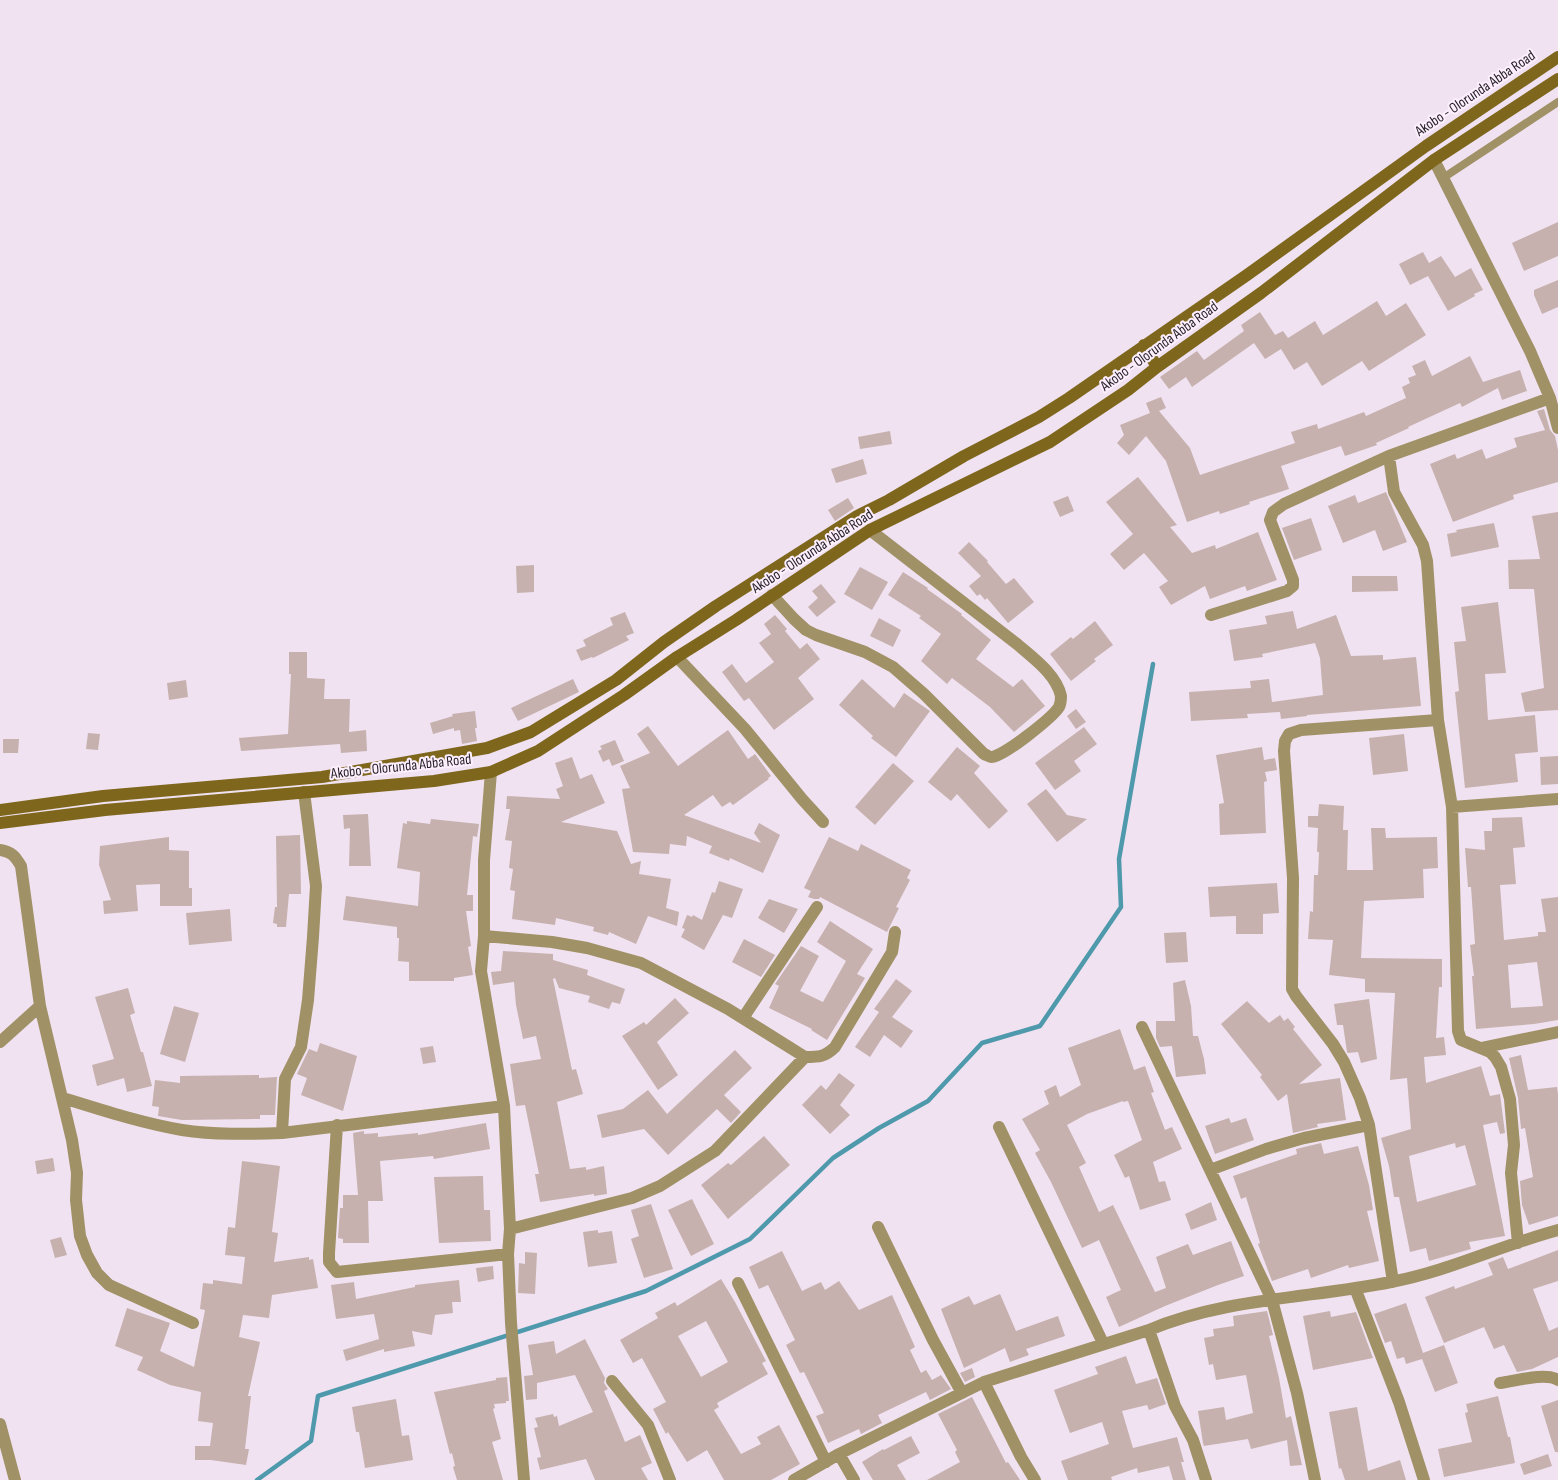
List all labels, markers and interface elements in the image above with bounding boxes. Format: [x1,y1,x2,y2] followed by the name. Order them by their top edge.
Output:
[1411,46,1539,141] street label: Akobo - Olorunda Abba Road
[1096,297,1222,396] street label: Akobo - Olorunda Abba Road
[747,505,877,598] street label: Akobo - Olorunda Abba Road
[329,750,472,783] street label: Akobo - Olorunda Abba Road

